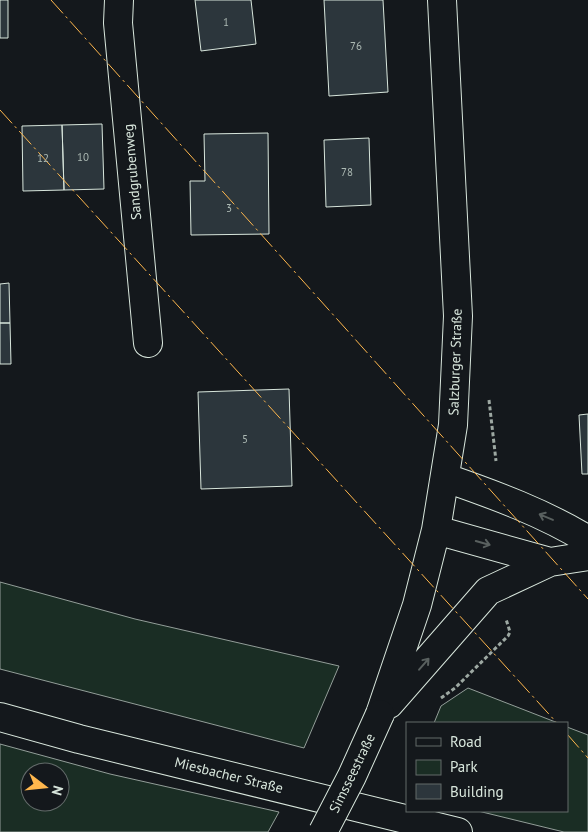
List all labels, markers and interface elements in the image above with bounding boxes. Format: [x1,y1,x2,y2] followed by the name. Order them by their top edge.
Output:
[223,15,229,29] house number: 1
[350,39,362,53] house number: 76
[119,123,145,221] street label: Sandgrubenweg
[77,150,89,164] house number: 10
[37,151,49,165] house number: 12
[341,165,353,179] house number: 78
[226,201,232,215] house number: 3
[444,308,466,416] street label: Salzburger Straße
[242,432,248,446] house number: 5
[539,511,554,521] one-way arrow
[475,539,491,549] one-way arrow
[418,658,429,671] one-way arrow
[406,722,568,812] legend
[325,730,379,816] street label: Simsseestraße
[450,732,482,751] text: Road
[173,753,285,797] street label: Miesbacher Straße
[450,757,478,776] text: Park
[20,762,70,812] north arrow
[450,782,504,801] text: Building
[48,784,67,797] text: N

